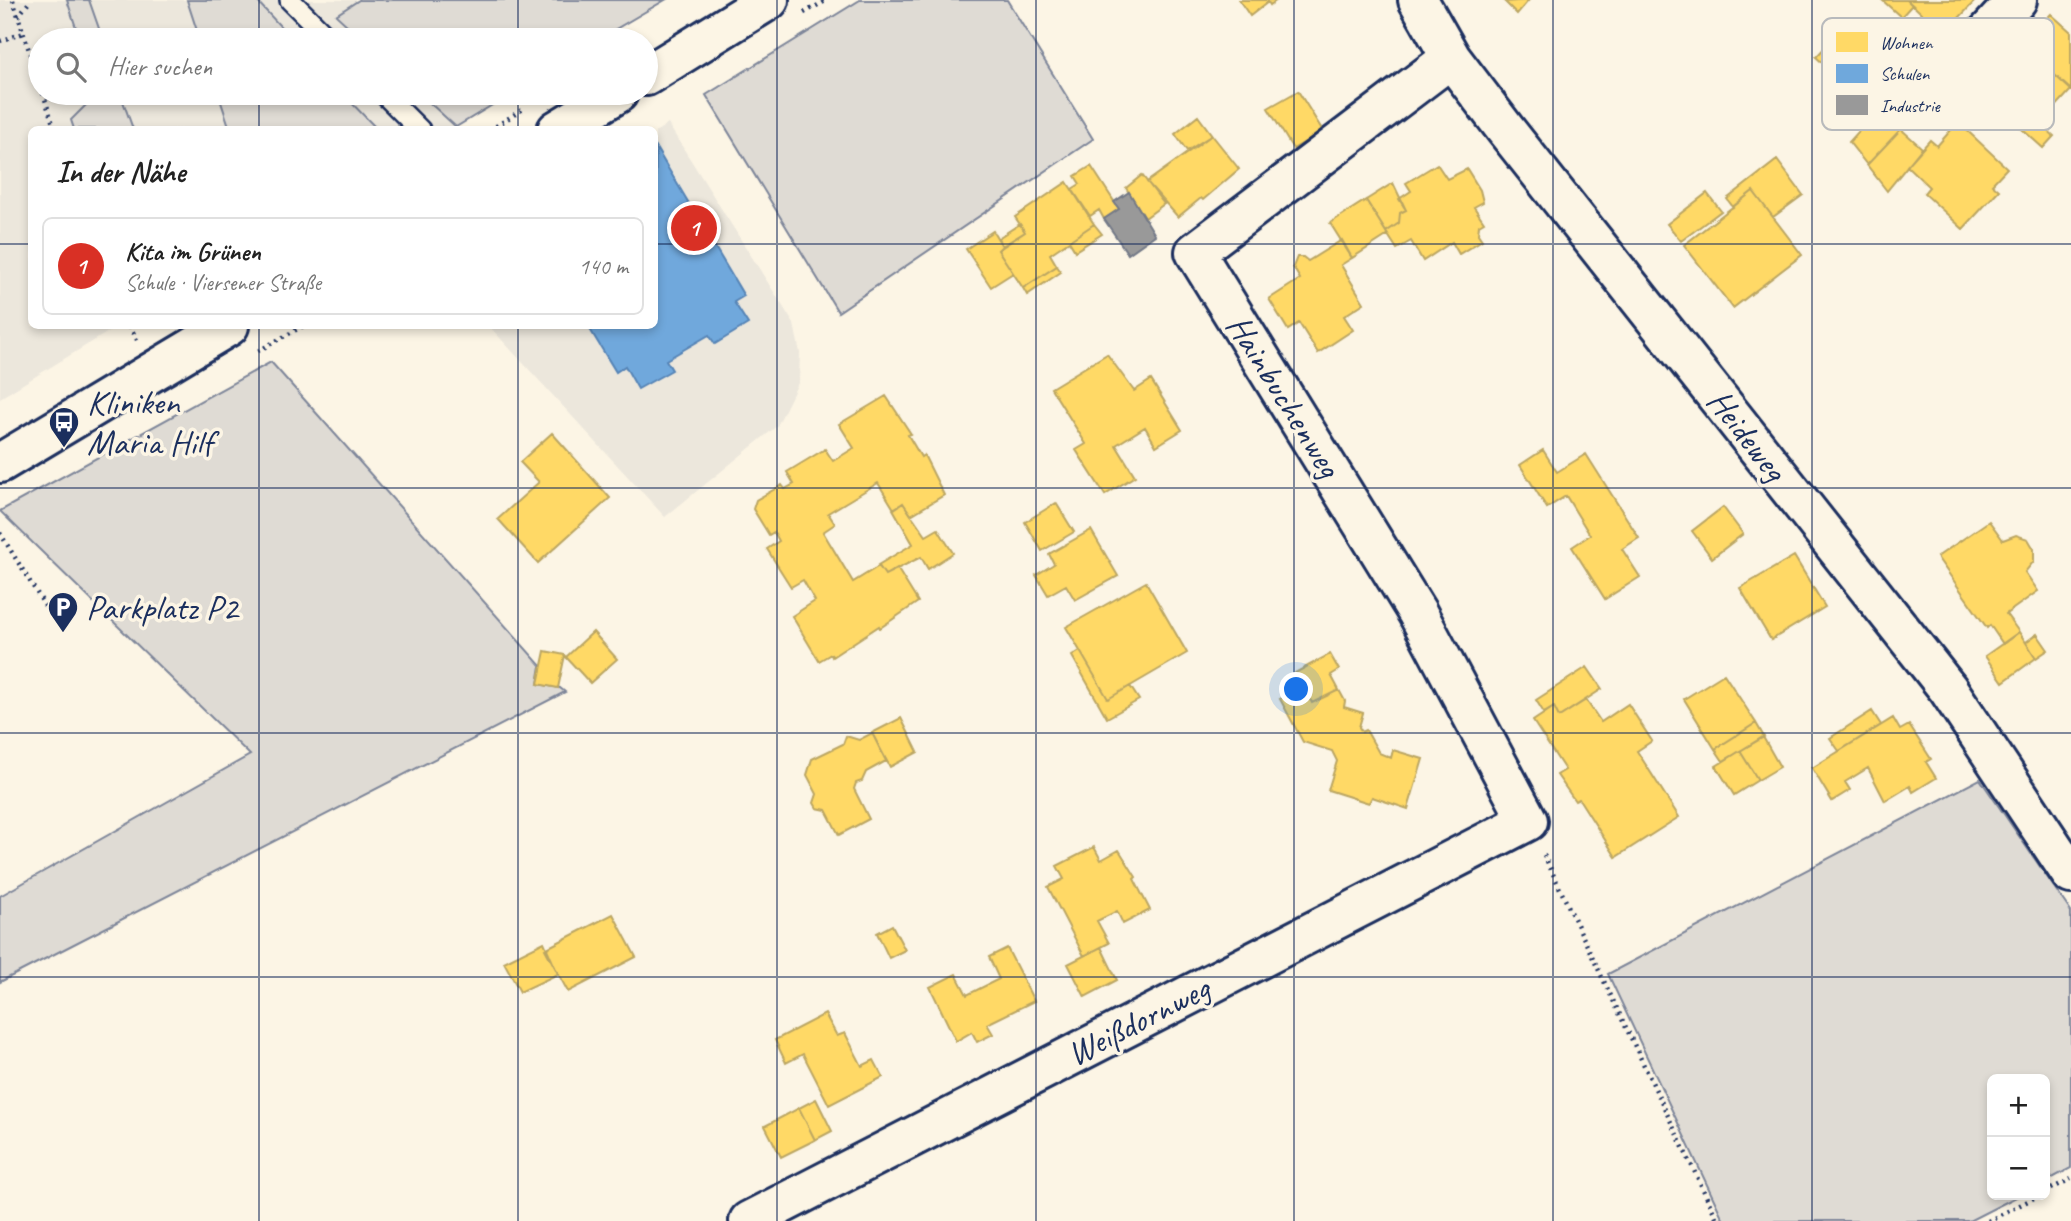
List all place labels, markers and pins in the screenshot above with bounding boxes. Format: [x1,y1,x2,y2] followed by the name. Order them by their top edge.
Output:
[671,202,717,254] pin: 1
[87,380,220,465] place label: Kliniken Maria Hilf
[47,405,81,449] bus stop icon: Kliniken Maria Hilf
[86,585,241,630] place label: Parkplatz P2
[46,590,80,634] parking icon: Parkplatz P2

